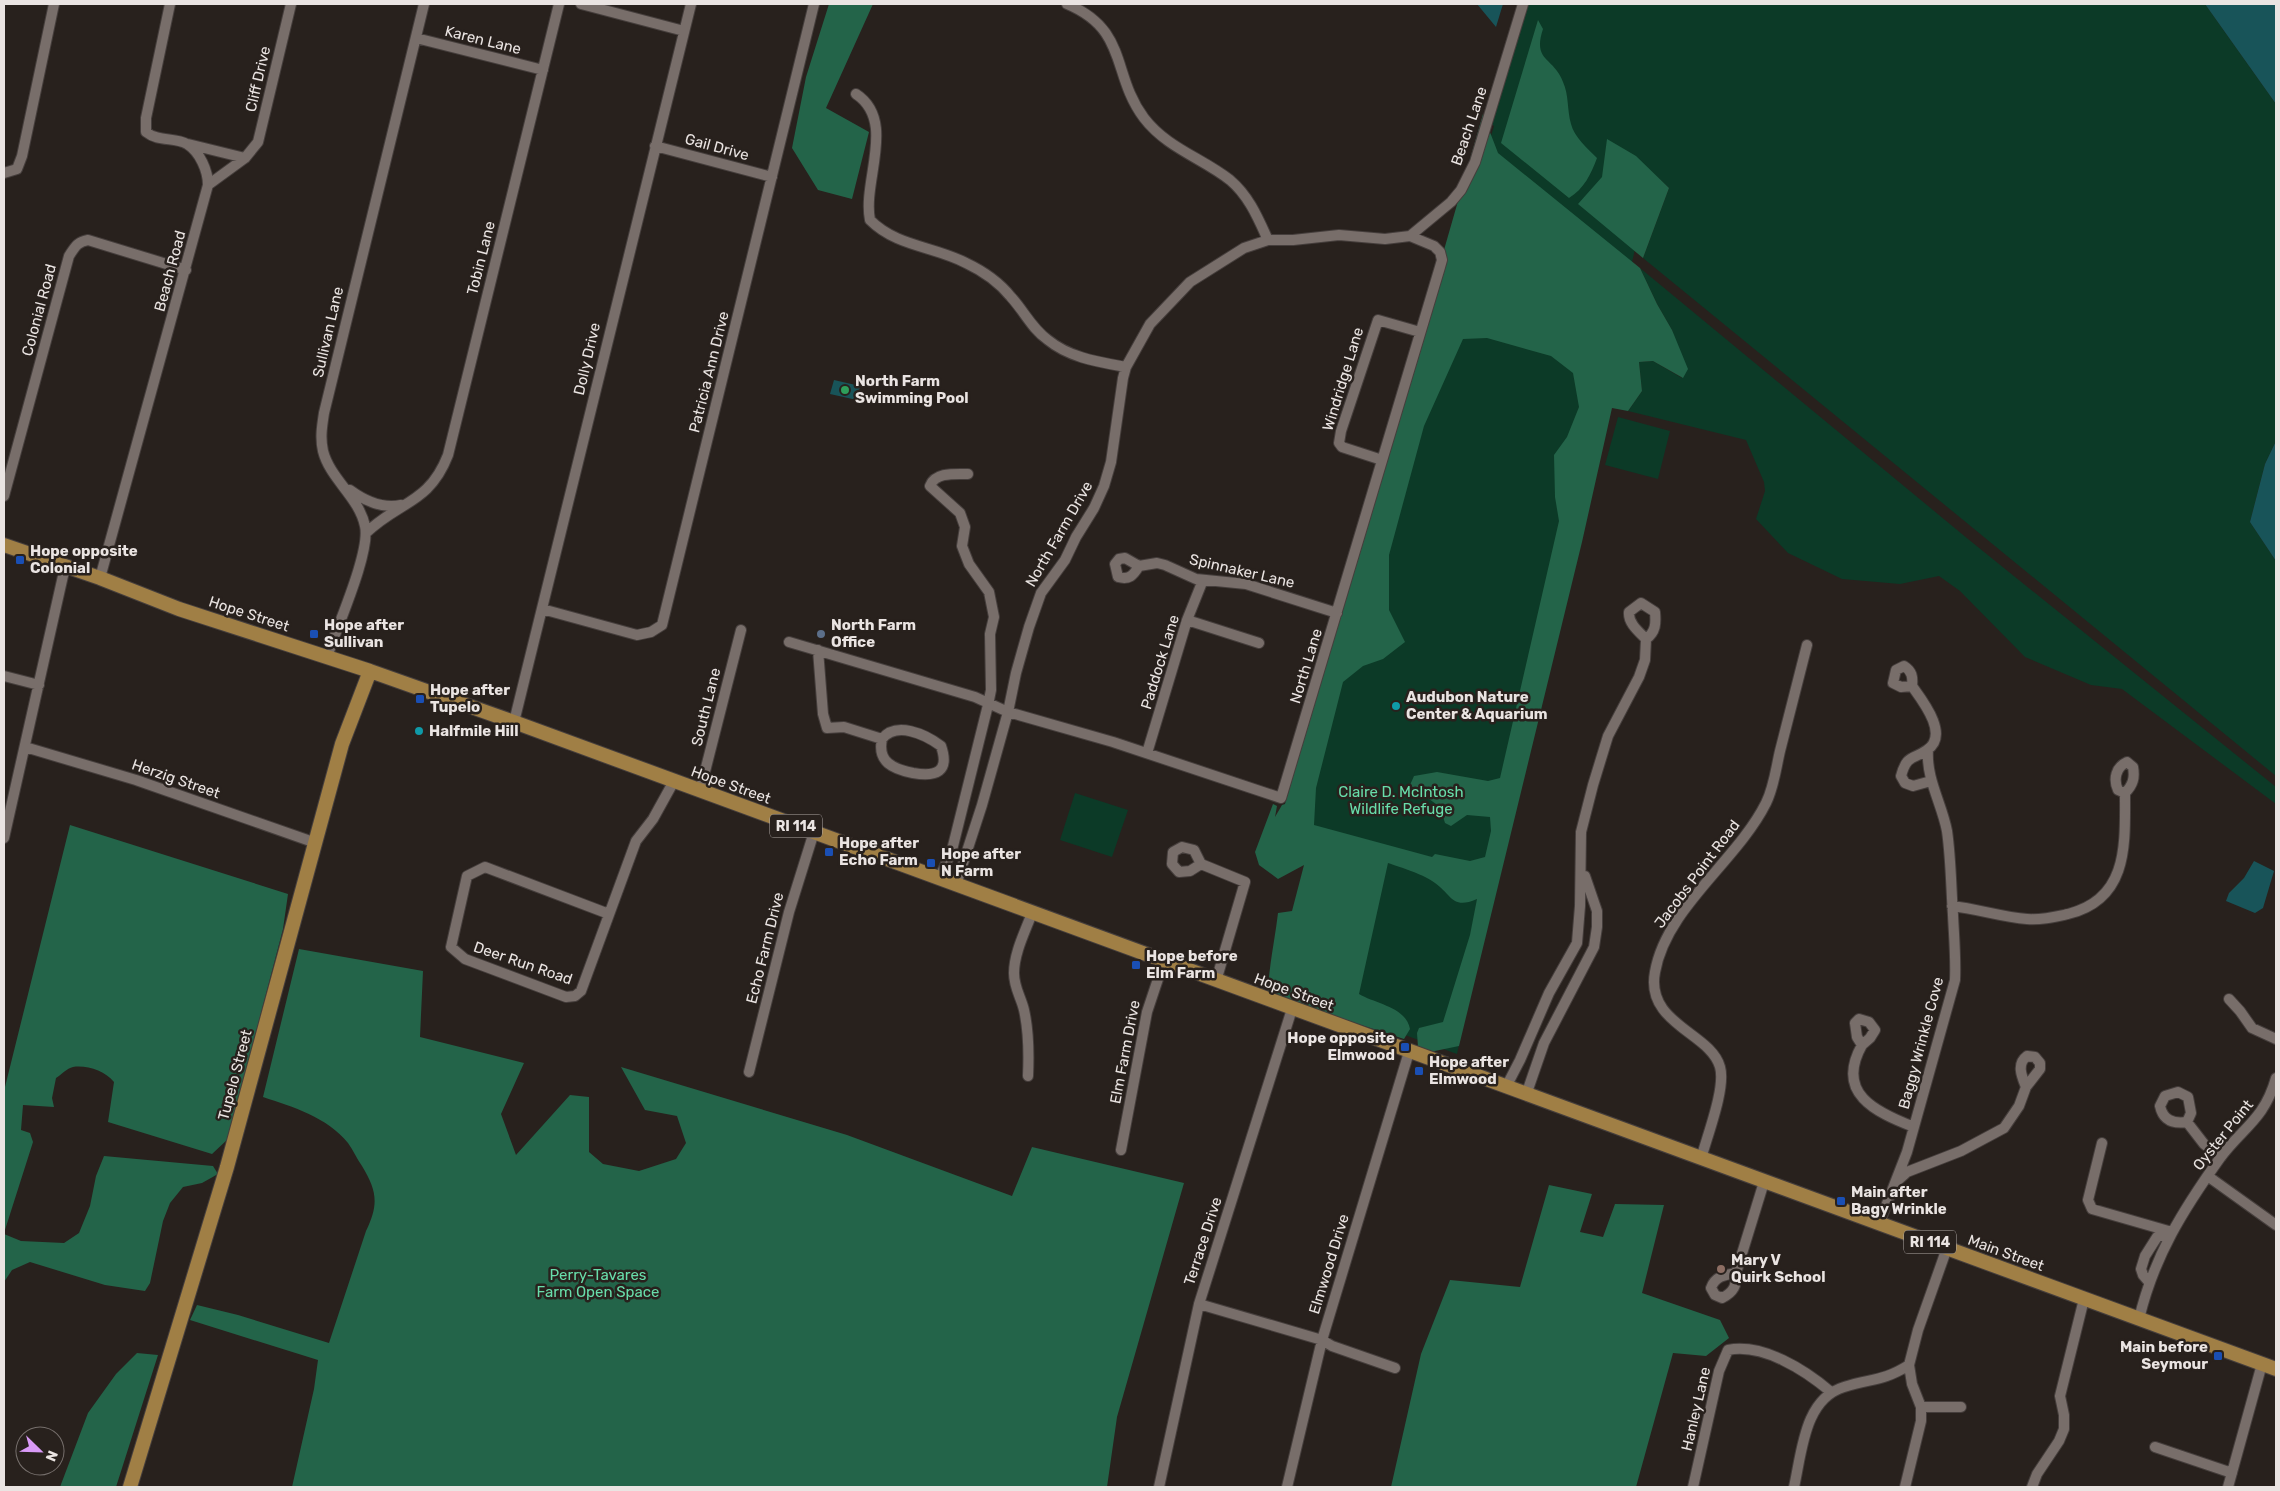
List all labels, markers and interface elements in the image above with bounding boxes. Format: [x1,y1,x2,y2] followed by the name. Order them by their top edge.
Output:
[443,22,523,58] street label: Karen Lane
[242,44,274,114] street label: Cliff Drive
[1447,84,1491,168] street label: Beach Lane
[683,130,751,164] street label: Gail Drive
[463,219,499,297] street label: Tobin Lane
[151,228,189,314] street label: Beach Road
[18,262,60,358] street label: Colonial Road
[309,285,347,379] street label: Sullivan Lane
[685,309,733,435] street label: Patricia Ann Drive
[570,321,604,397] street label: Dolly Drive
[1319,325,1367,433] street label: Windridge Lane
[855,372,969,407] place label: North Farm Swimming Pool
[839,384,851,396] marker: North Farm Swimming Pool
[1021,478,1097,590] street label: North Farm Drive
[30,542,138,577] place label: Hope opposite Colonial
[1188,550,1296,592] street label: Spinnaker Lane
[14,554,26,566] marker: Hope opposite Colonial
[206,593,292,636] street label: Hope Street
[1137,613,1183,711] street label: Paddock Lane
[324,616,404,651] place label: Hope after Sullivan
[831,616,916,651] place label: North Farm Office
[1286,626,1326,706] street label: North Lane
[308,628,320,640] marker: Hope after Sullivan
[815,628,827,640] marker: North Farm Office
[688,666,724,748] street label: South Lane
[430,681,510,716] place label: Hope after Tupelo
[1406,688,1548,723] place label: Audubon Nature Center & Aquarium
[414,693,426,705] marker: Hope after Tupelo
[1390,700,1402,712] marker: Audubon Nature Center & Aquarium
[429,722,518,740] place label: Halfmile Hill
[413,725,425,737] marker: Halfmile Hill
[130,756,223,803] street label: Herzig Street
[689,762,774,808] street label: Hope Street
[1338,783,1464,818] park label: Claire D. McIntosh Wildlife Refuge
[770,814,822,838] road number: RI 114
[1650,816,1744,932] street label: Jacobs Point Road
[839,834,919,869] place label: Hope after Echo Farm
[941,845,1021,880] place label: Hope after N Farm
[823,846,835,858] marker: Hope after Echo Farm
[925,857,937,869] marker: Hope after N Farm
[742,890,788,1006] street label: Echo Farm Drive
[471,938,575,988] street label: Deer Run Road
[1146,947,1238,982] place label: Hope before Elm Farm
[1130,959,1142,971] marker: Hope before Elm Farm
[1252,969,1337,1015] street label: Hope Street
[1895,975,1947,1111] street label: Baggy Wrinkle Cove
[1106,999,1144,1105] street label: Elm Farm Drive
[214,1028,256,1122] street label: Tupelo Street
[1287,1029,1395,1064] place label: Hope opposite Elmwood
[1399,1041,1411,1053] marker: Hope opposite Elmwood
[1429,1053,1509,1088] place label: Hope after Elmwood
[1413,1065,1425,1077] marker: Hope after Elmwood
[2189,1096,2257,1174] street label: Oyster Point
[1851,1183,1947,1218] place label: Main after Bagy Wrinkle
[1180,1195,1226,1287] street label: Terrace Drive
[1835,1195,1847,1207] marker: Main after Bagy Wrinkle
[1305,1212,1353,1316] street label: Elmwood Drive
[1904,1230,1956,1254] road number: RI 114
[1965,1231,2047,1275] street label: Main Street
[1731,1251,1825,1286] place label: Mary V Quirk School
[1715,1263,1727,1275] marker: Mary V Quirk School
[537,1266,659,1301] park label: Perry-Tavares Farm Open Space
[2120,1338,2208,1373] place label: Main before Seymour
[2212,1350,2224,1362] marker: Main before Seymour
[1678,1365,1714,1453] street label: Hanley Lane
[15,1426,65,1476] north arrow
[42,1448,61,1464] text: N

